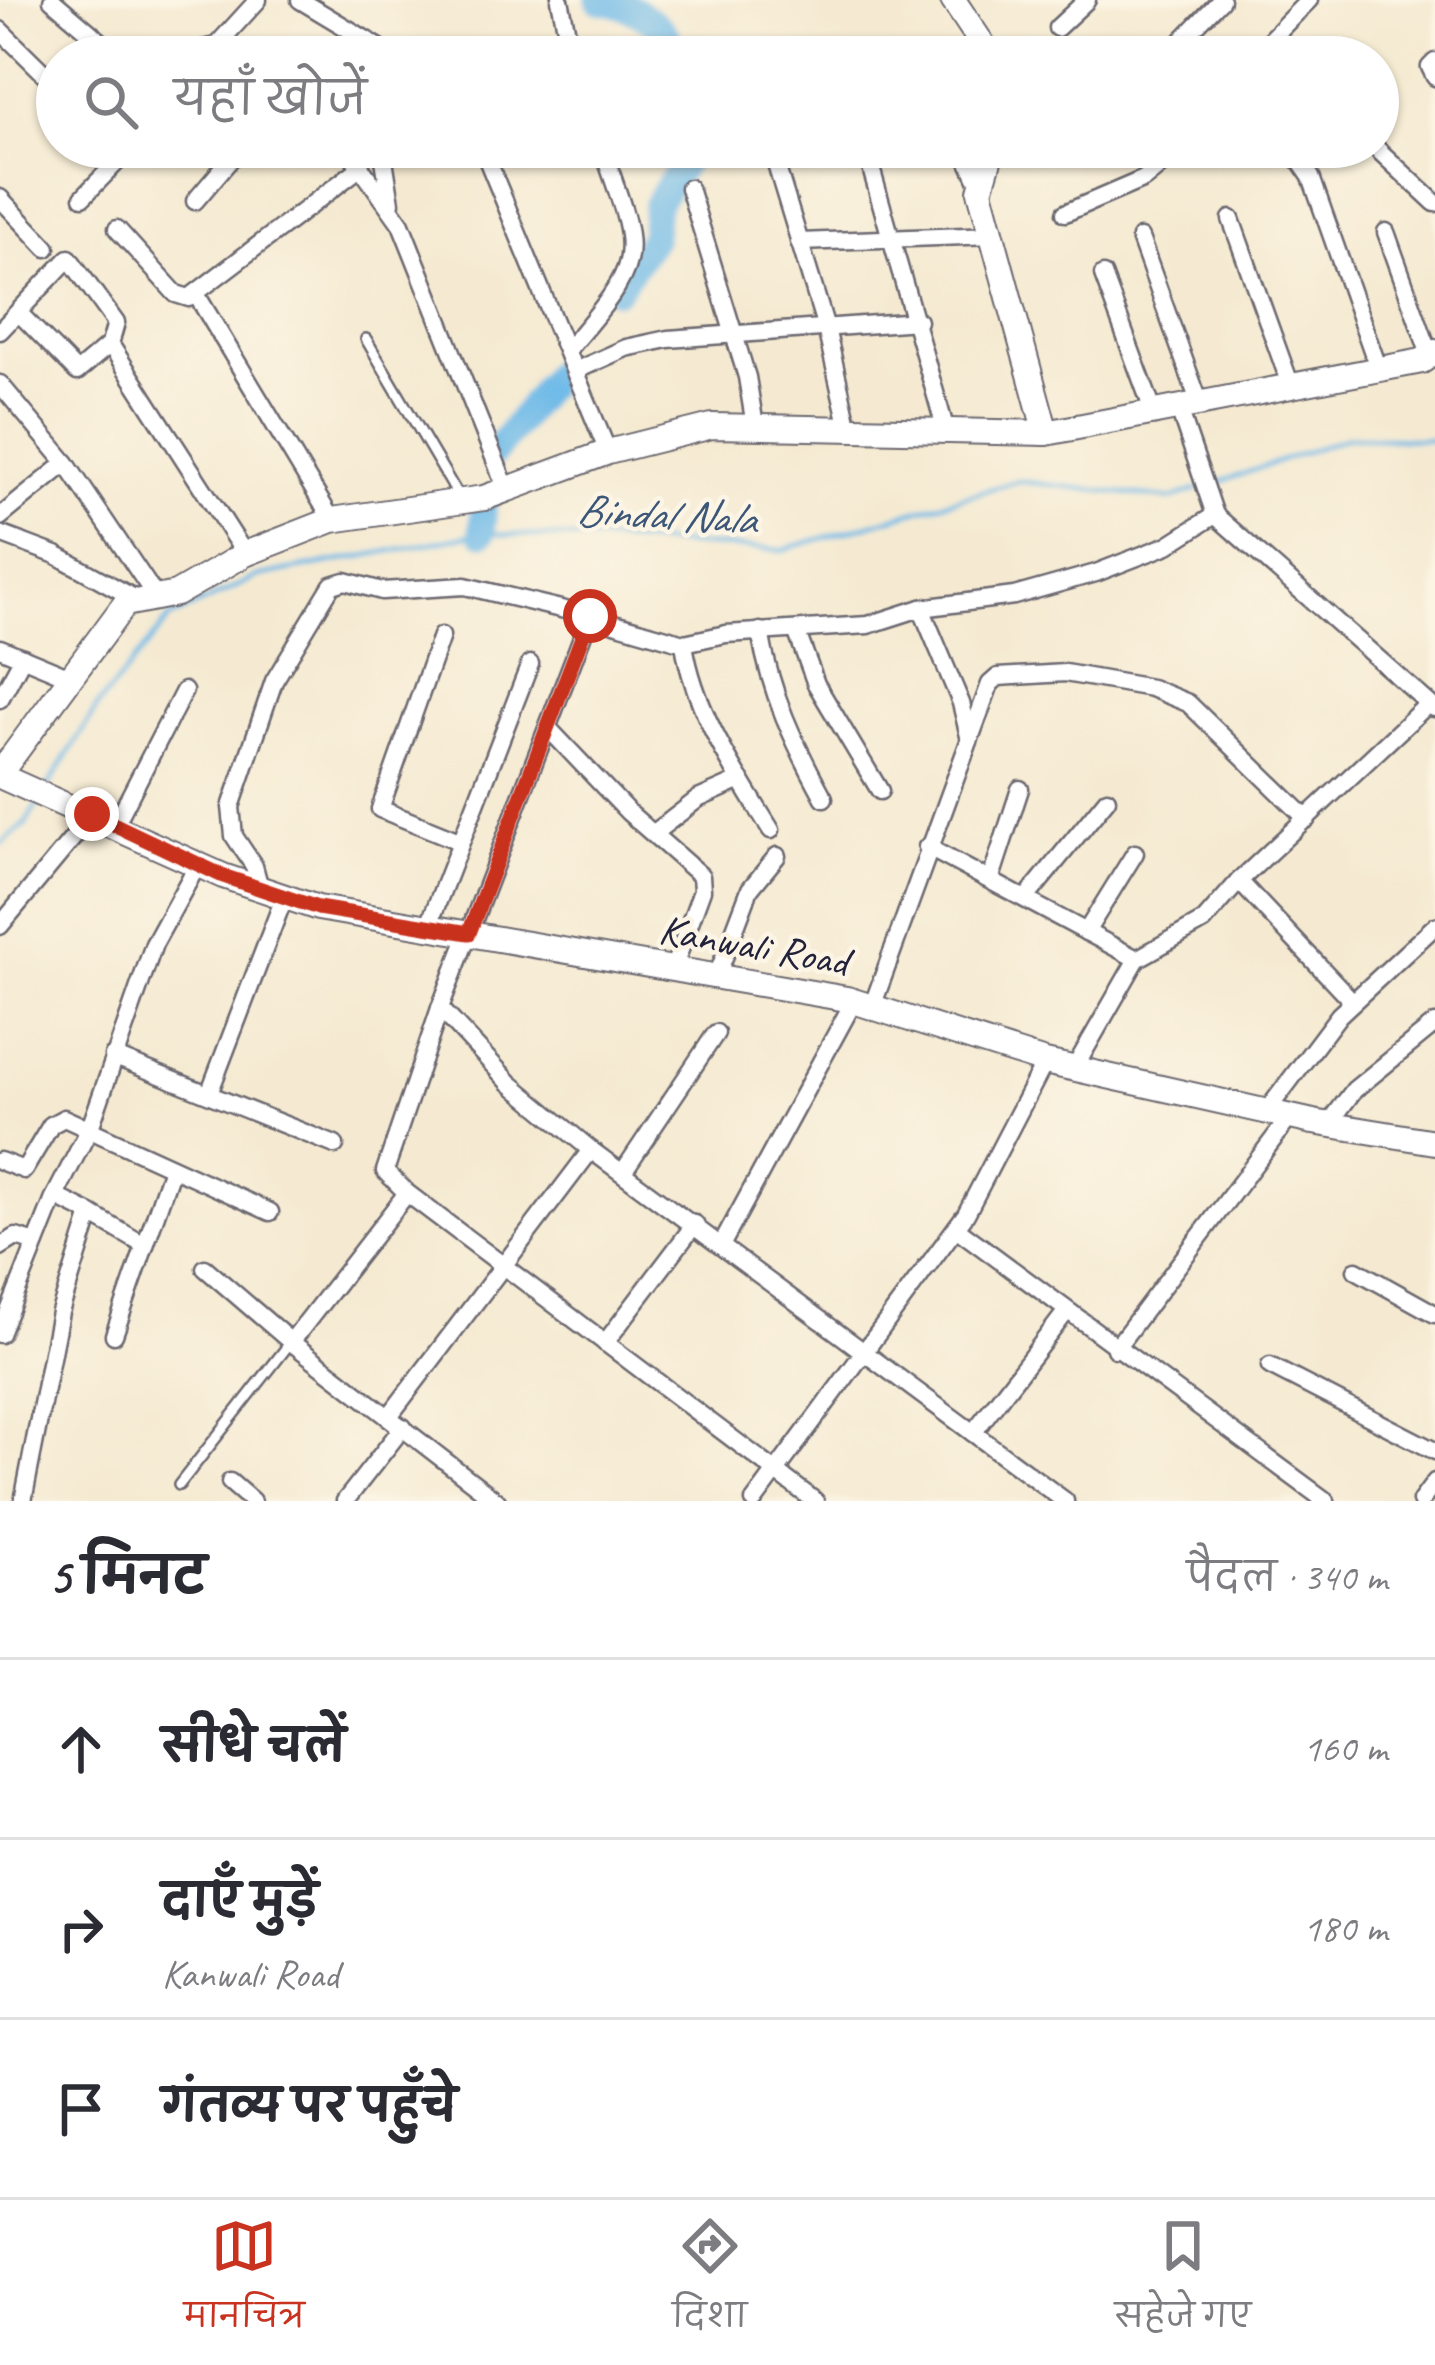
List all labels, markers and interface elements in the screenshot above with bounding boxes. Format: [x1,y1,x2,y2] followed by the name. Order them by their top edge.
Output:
[36,36,1399,168] search box
[78,69,144,135] icon: search
[174,71,367,128] text: यहाँ खोजें
[575,481,761,548] water label: Bindal Nala
[563,589,617,643] route start
[65,787,119,841] route end
[655,903,859,989] street label: Kanwali Road
[48,1544,206,1608] text: 5 मिनट
[1187,1553,1387,1602] text: पैदल · 340 m
[48,1716,114,1782] icon: ahead
[162,1718,346,1775] text: सीधे चलें
[1303,1724,1387,1773] text: 160 m
[162,1873,318,1930] text: दाएँ मुड़ें
[48,1896,114,1962] icon: right
[1303,1904,1387,1953] text: 180 m
[162,1950,339,1999] text: Kanwali Road
[48,2076,114,2142] icon: arrive
[162,2078,457,2135] text: गंतव्य पर पहुँचे
[184,2213,305,2352] tab: मानचित्र
[672,2213,747,2352] tab: दिशा
[1115,2213,1251,2352] tab: सहेजे गए

